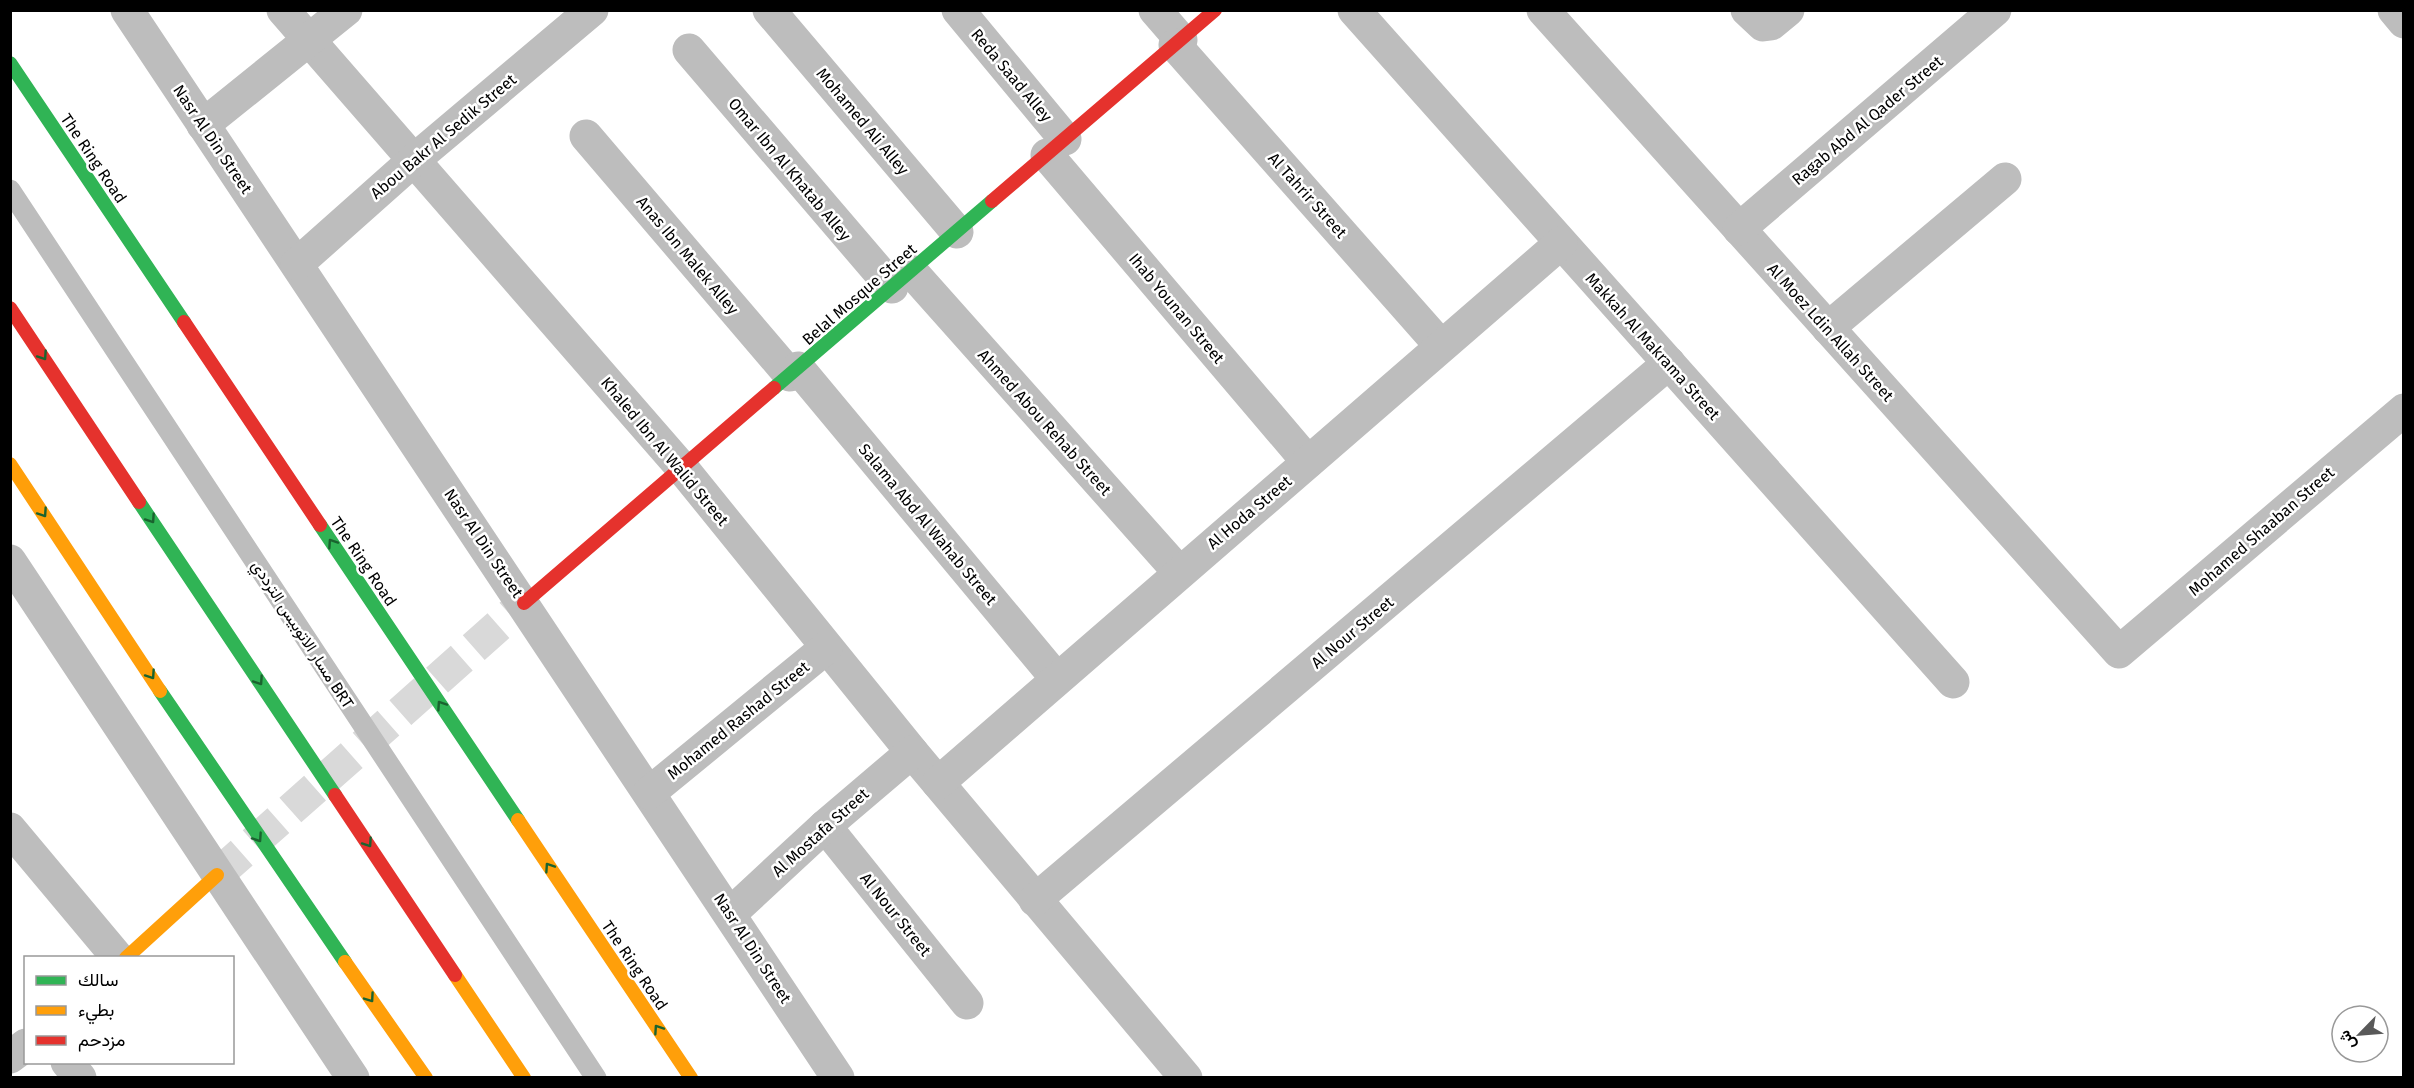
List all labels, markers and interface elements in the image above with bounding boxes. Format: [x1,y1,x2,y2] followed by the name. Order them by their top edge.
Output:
[967,25,1056,126] street label: Reda Saad Alley
[1788,52,1947,189] street label: Ragab Abd Al Qader Street
[812,64,913,179] street label: Mohamed Ali Alley
[367,70,520,203] street label: Abou Bakr Al Sedik Street
[169,81,256,198] street label: Nasr Al Din Street
[724,94,855,245] street label: Omar Ibn Al Khatab Alley
[57,110,130,207] street label: The Ring Road
[1264,149,1351,242] street label: Al Tahrir Street
[633,192,743,318] street label: Anas Ibn Malek Alley
[798,239,920,349] street label: Belal Mosque Street
[1125,249,1228,368] street label: Ihab Younan Street
[1764,259,1898,405] street label: Al Moez Ldin Allah Street
[1582,269,1724,424] street label: Makkah Al Makrama Street
[974,345,1115,499] street label: Ahmed Abou Rehab Street
[36,350,47,361] one-way arrow
[597,373,732,530] street label: Khaled Ibn Al Walid Street
[855,440,1001,609] street label: Salama Abd Al Wahab Street
[2185,463,2338,600] street label: Mohamed Shaaban Street
[1203,471,1296,553] street label: Al Hoda Street
[440,485,527,602] street label: Nasr Al Din Street
[36,506,47,517] one-way arrow
[144,512,155,523] one-way arrow
[327,513,400,610] street label: The Ring Road
[328,539,339,550] one-way arrow
[244,557,358,715] street label: مسار الاتوبيس الترددي BRT
[1307,592,1397,672] street label: Al Nour Street
[664,657,813,783] street label: Mohamed Rashad Street
[143,669,154,680] one-way arrow
[252,675,264,685] one-way arrow
[436,701,448,711] one-way arrow
[768,784,873,881] street label: Al Mostafa Street
[251,832,263,842] one-way arrow
[360,837,372,847] one-way arrow
[545,863,556,874] one-way arrow
[856,869,935,960] street label: Al Nour Street
[710,890,795,1007] street label: Nasr Al Din Street
[598,917,671,1014] street label: The Ring Road
[24,956,234,1064] legend
[78,969,118,991] text: سالك
[363,991,374,1002] one-way arrow
[78,999,114,1025] text: بطيء
[2330,1004,2390,1064] north arrow
[654,1025,665,1036] one-way arrow
[2334,1027,2360,1053] text: ش
[78,1029,125,1052] text: مزدحم

